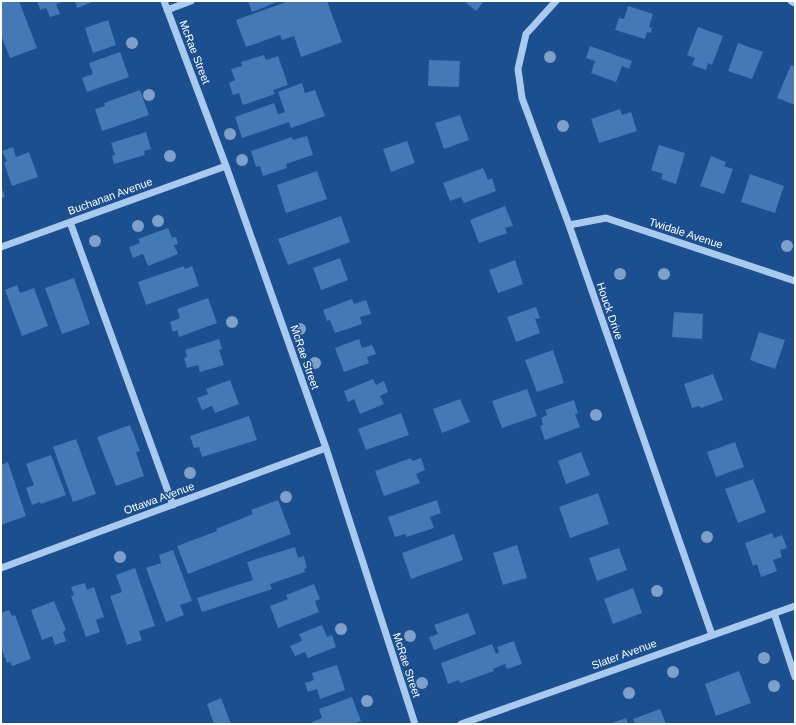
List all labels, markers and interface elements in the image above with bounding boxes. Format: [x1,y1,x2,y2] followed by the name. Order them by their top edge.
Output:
[177,18,213,86] street label: McRae Street
[66,175,154,217] street label: Buchanan Avenue
[648,215,724,251] street label: Twidale Avenue
[595,281,625,341] street label: Houck Drive
[288,323,322,391] street label: McRae Street
[122,480,196,516] street label: Ottawa Avenue
[391,631,423,699] street label: McRae Street
[590,637,658,671] street label: Slater Avenue

